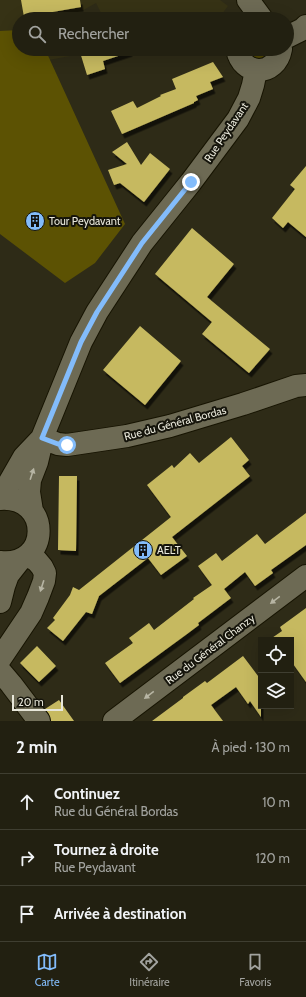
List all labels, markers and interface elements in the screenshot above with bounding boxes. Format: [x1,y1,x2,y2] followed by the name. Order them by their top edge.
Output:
[12,12,294,56] search box
[26,23,48,45] icon: search
[58,25,129,43] text: Rechercher
[201,99,251,165] street label: Rue Peydavant
[182,173,200,191] route end
[24,210,46,232] building icon: Tour Peydavant
[49,214,121,228] place label: Tour Peydavant
[122,403,228,443] street label: Rue du Général Bordas
[58,436,76,454] route start
[30,468,36,480] one-way arrow
[132,539,154,561] building icon: AELT
[157,543,181,557] place label: AELT
[39,581,45,593] one-way arrow
[269,595,280,604] one-way arrow
[163,611,258,687] street label: Rue du Général Chanzy
[258,637,294,709] map controls
[258,637,294,673] button: locate
[258,673,294,709] button: layers
[143,690,154,699] one-way arrow
[12,693,63,712] scale bar
[18,695,44,709] text: 20 m
[16,737,57,757] text: 2 min
[212,739,290,755] text: À pied · 130 m
[54,785,120,803] text: Continuez
[16,791,38,813] icon: ahead
[262,794,290,810] text: 10 m
[54,803,178,819] text: Rue du Général Bordas
[54,841,159,859] text: Tournez à droite
[16,847,38,869] icon: right
[256,850,290,866] text: 120 m
[54,859,136,875] text: Rue Peydavant
[16,903,38,925] icon: arrive
[54,905,186,923] text: Arrivée à destination
[35,951,60,989] tab: Carte
[129,951,170,989] tab: Itinéraire
[239,951,271,989] tab: Favoris

